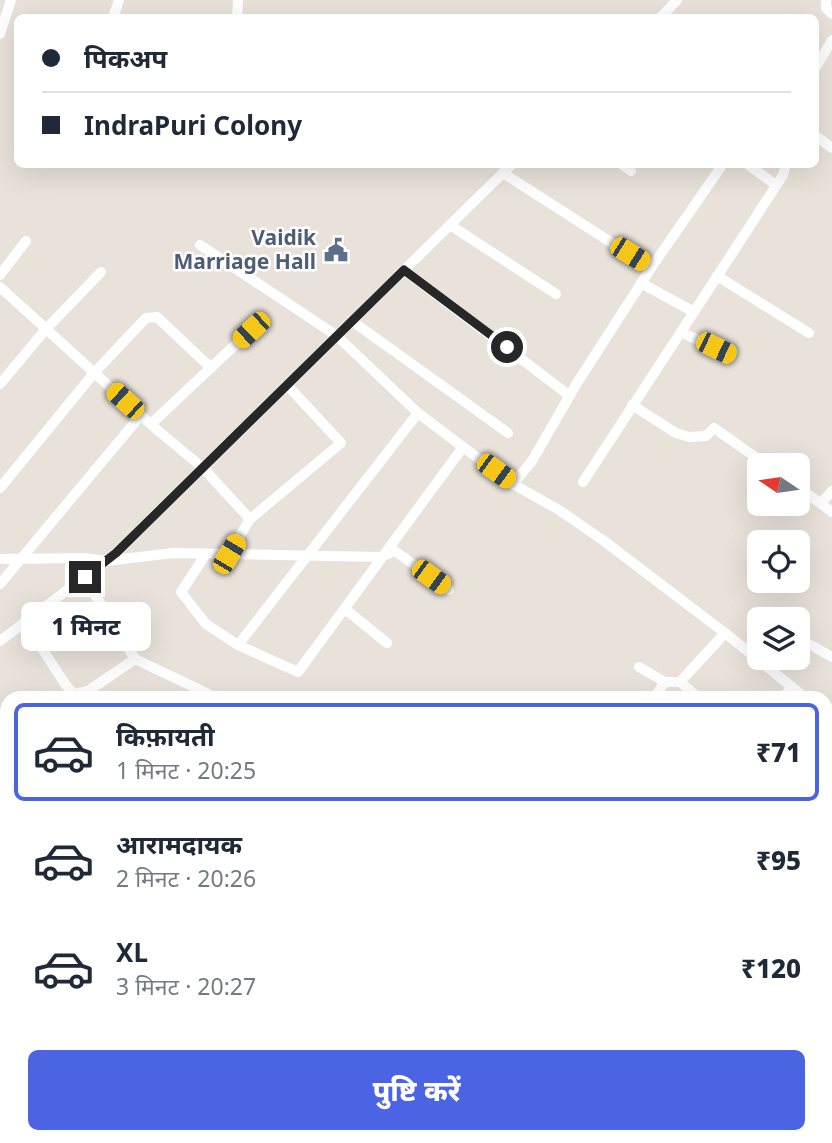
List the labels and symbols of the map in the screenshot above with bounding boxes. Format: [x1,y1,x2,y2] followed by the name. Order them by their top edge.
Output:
[174,223,317,275] place label: Vaidik Marriage Hall
[607,234,654,274] car
[322,236,350,264] public building icon: Vaidik Marriage Hall
[229,308,274,352] car
[693,329,740,367] car
[491,331,523,363] route start
[103,379,148,423] car
[473,450,520,492] car
[747,453,810,516] north arrow
[210,531,249,577] car
[408,556,455,598] car
[69,561,101,593] route end
[20,602,150,650] callout: 1 मिनट

